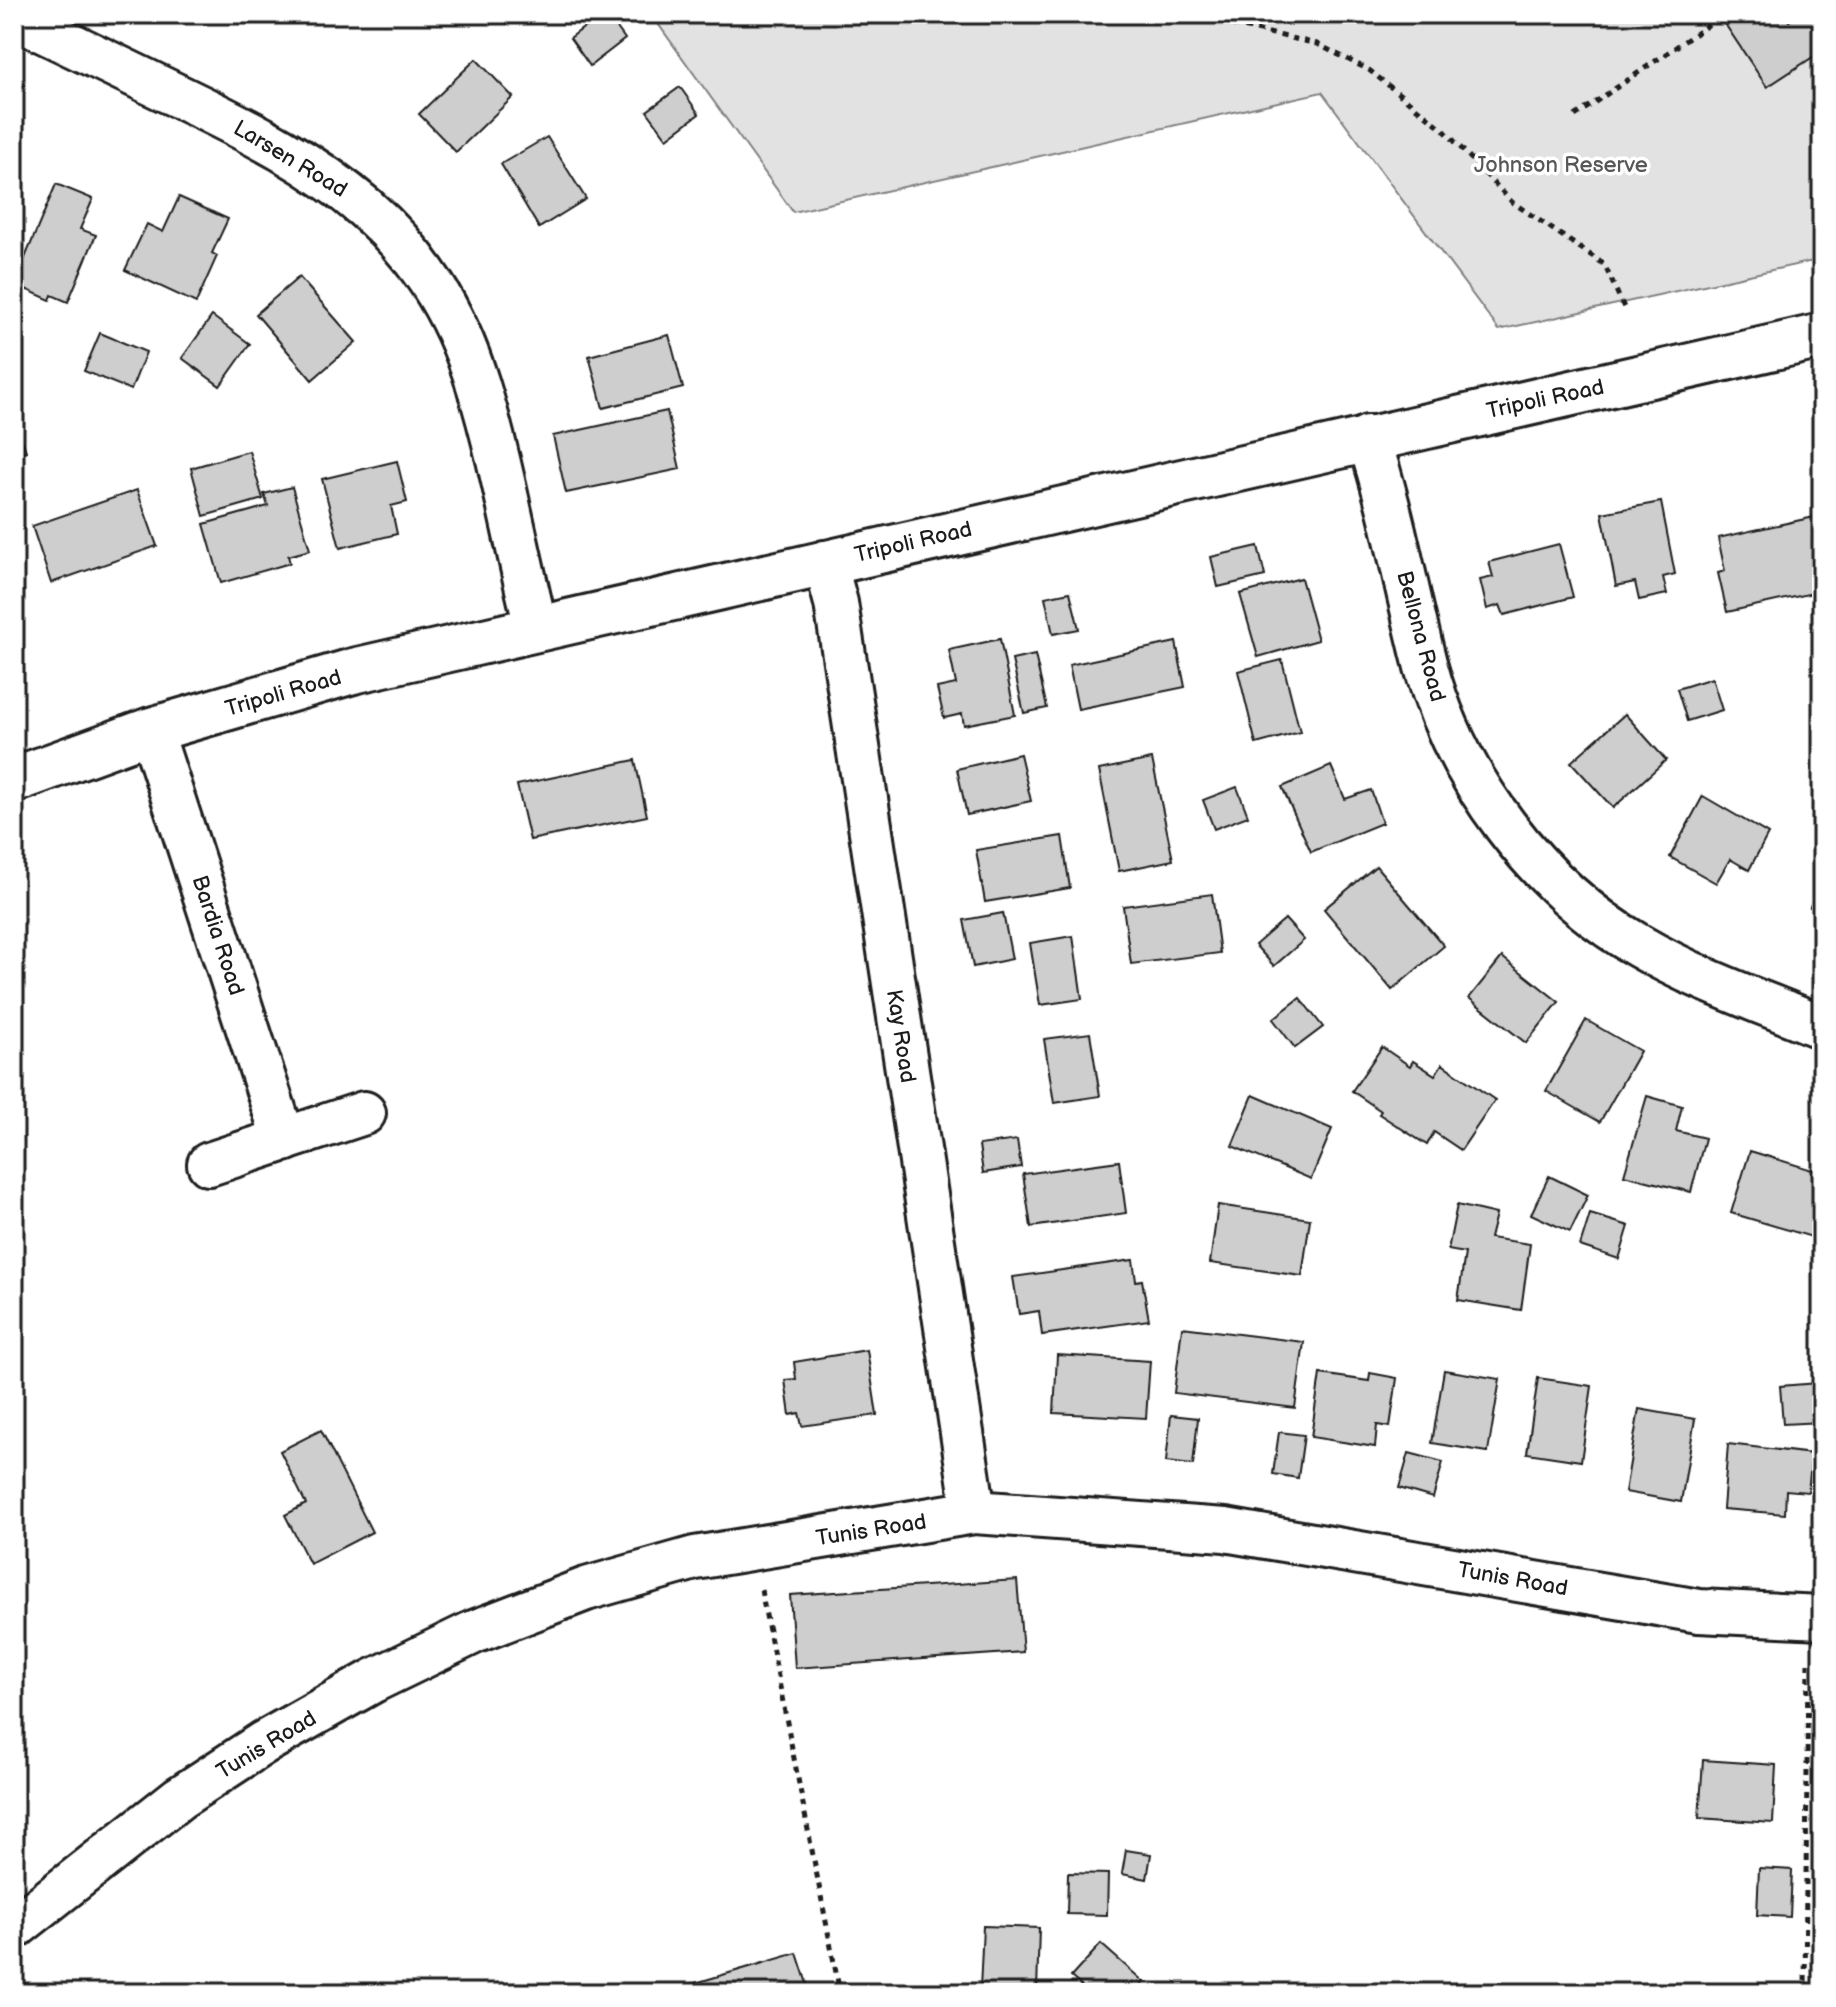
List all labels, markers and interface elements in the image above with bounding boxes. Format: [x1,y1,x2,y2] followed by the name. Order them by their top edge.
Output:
[228,115,352,204] street label: Larsen Road
[1474,152,1648,179] park label: Johnson Reserve
[1484,374,1607,425] street label: Tripoli Road
[852,516,975,569] street label: Tripoli Road
[1390,568,1451,705] street label: Bellona Road
[222,664,345,723] street label: Tripoli Road
[186,872,250,999] street label: Bardia Road
[880,988,921,1085] street label: Kay Road
[814,1508,928,1553] street label: Tunis Road
[1456,1557,1570,1602] street label: Tunis Road
[212,1705,321,1786] street label: Tunis Road

